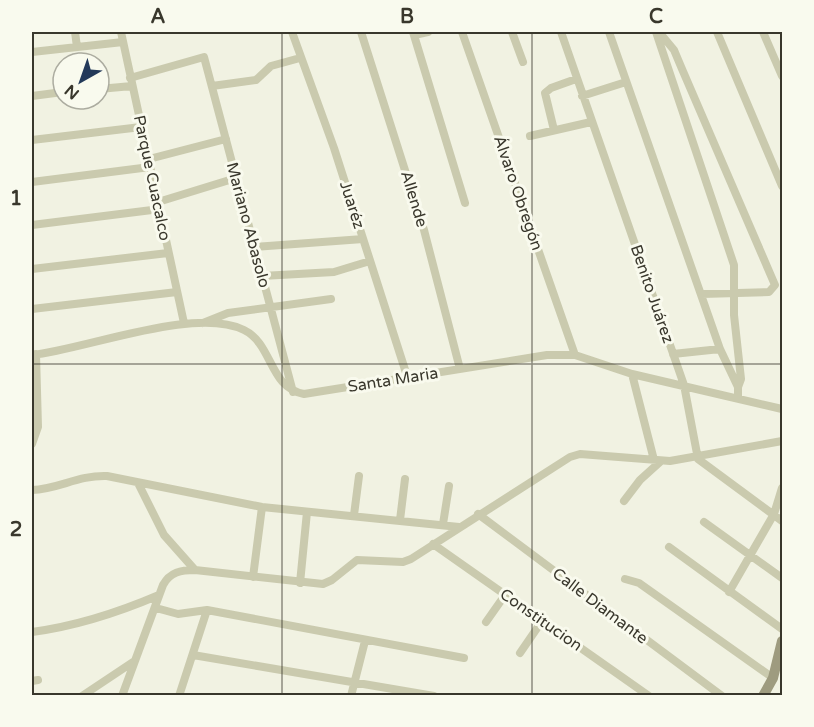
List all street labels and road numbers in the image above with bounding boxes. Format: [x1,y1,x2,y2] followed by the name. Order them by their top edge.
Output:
[129,113,175,243] street label: Parque Cuacalco
[489,133,547,253] street label: Álvaro Obregón
[222,160,274,290] street label: Mariano Abasolo
[396,168,432,230] street label: Allende
[335,179,369,231] street label: Juaréz
[626,242,678,346] street label: Benito Juárez
[346,363,440,397] street label: Santa Maria
[548,564,652,648] street label: Calle Diamante
[496,584,586,656] street label: Constitucion

